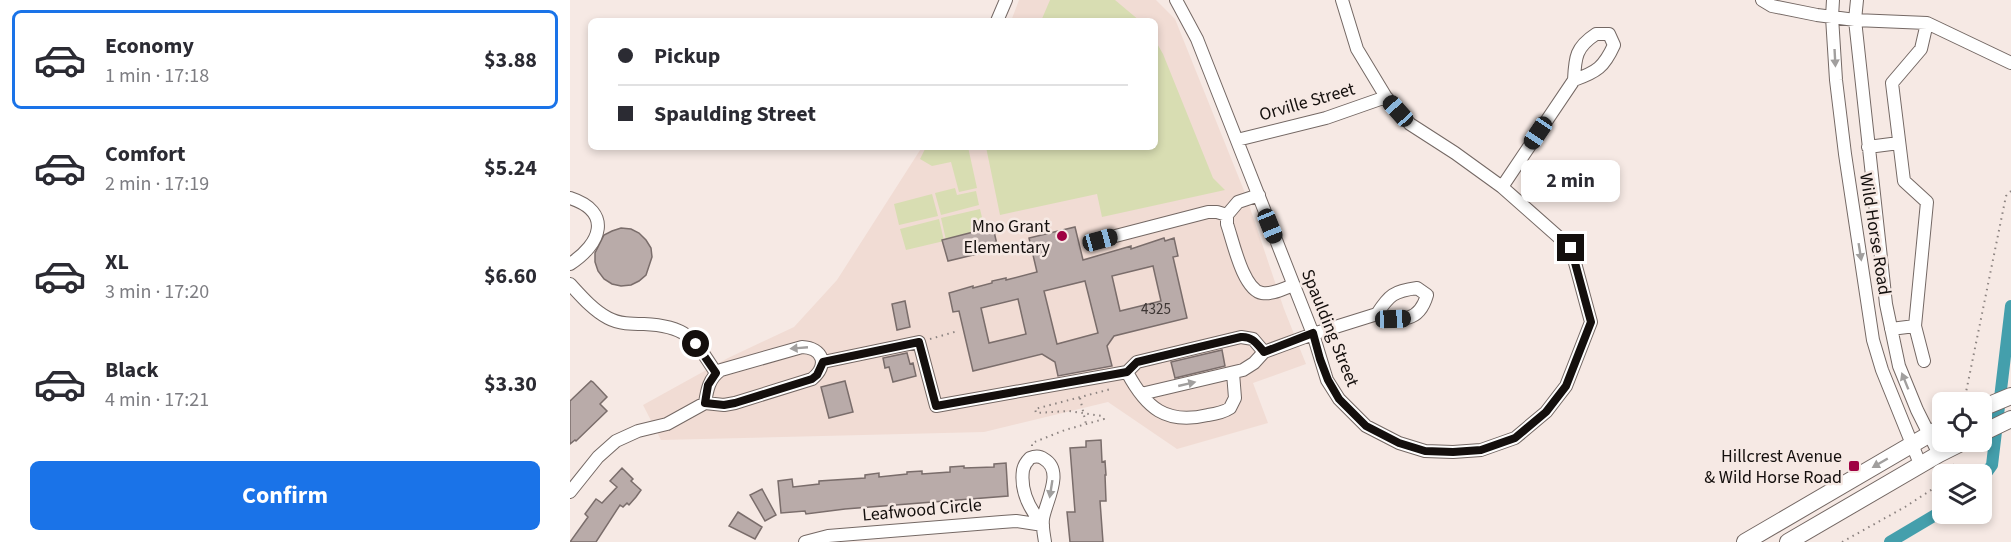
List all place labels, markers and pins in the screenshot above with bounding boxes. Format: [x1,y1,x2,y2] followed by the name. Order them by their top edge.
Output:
[963,214,1051,260] place label: Mno Grant Elementary
[1055,229,1069,243] marker: Mno Grant Elementary
[1704,444,1842,490] place label: Hillcrest Avenue & Wild Horse Road
[1847,459,1861,473] marker: Hillcrest Avenue & Wild Horse Road

